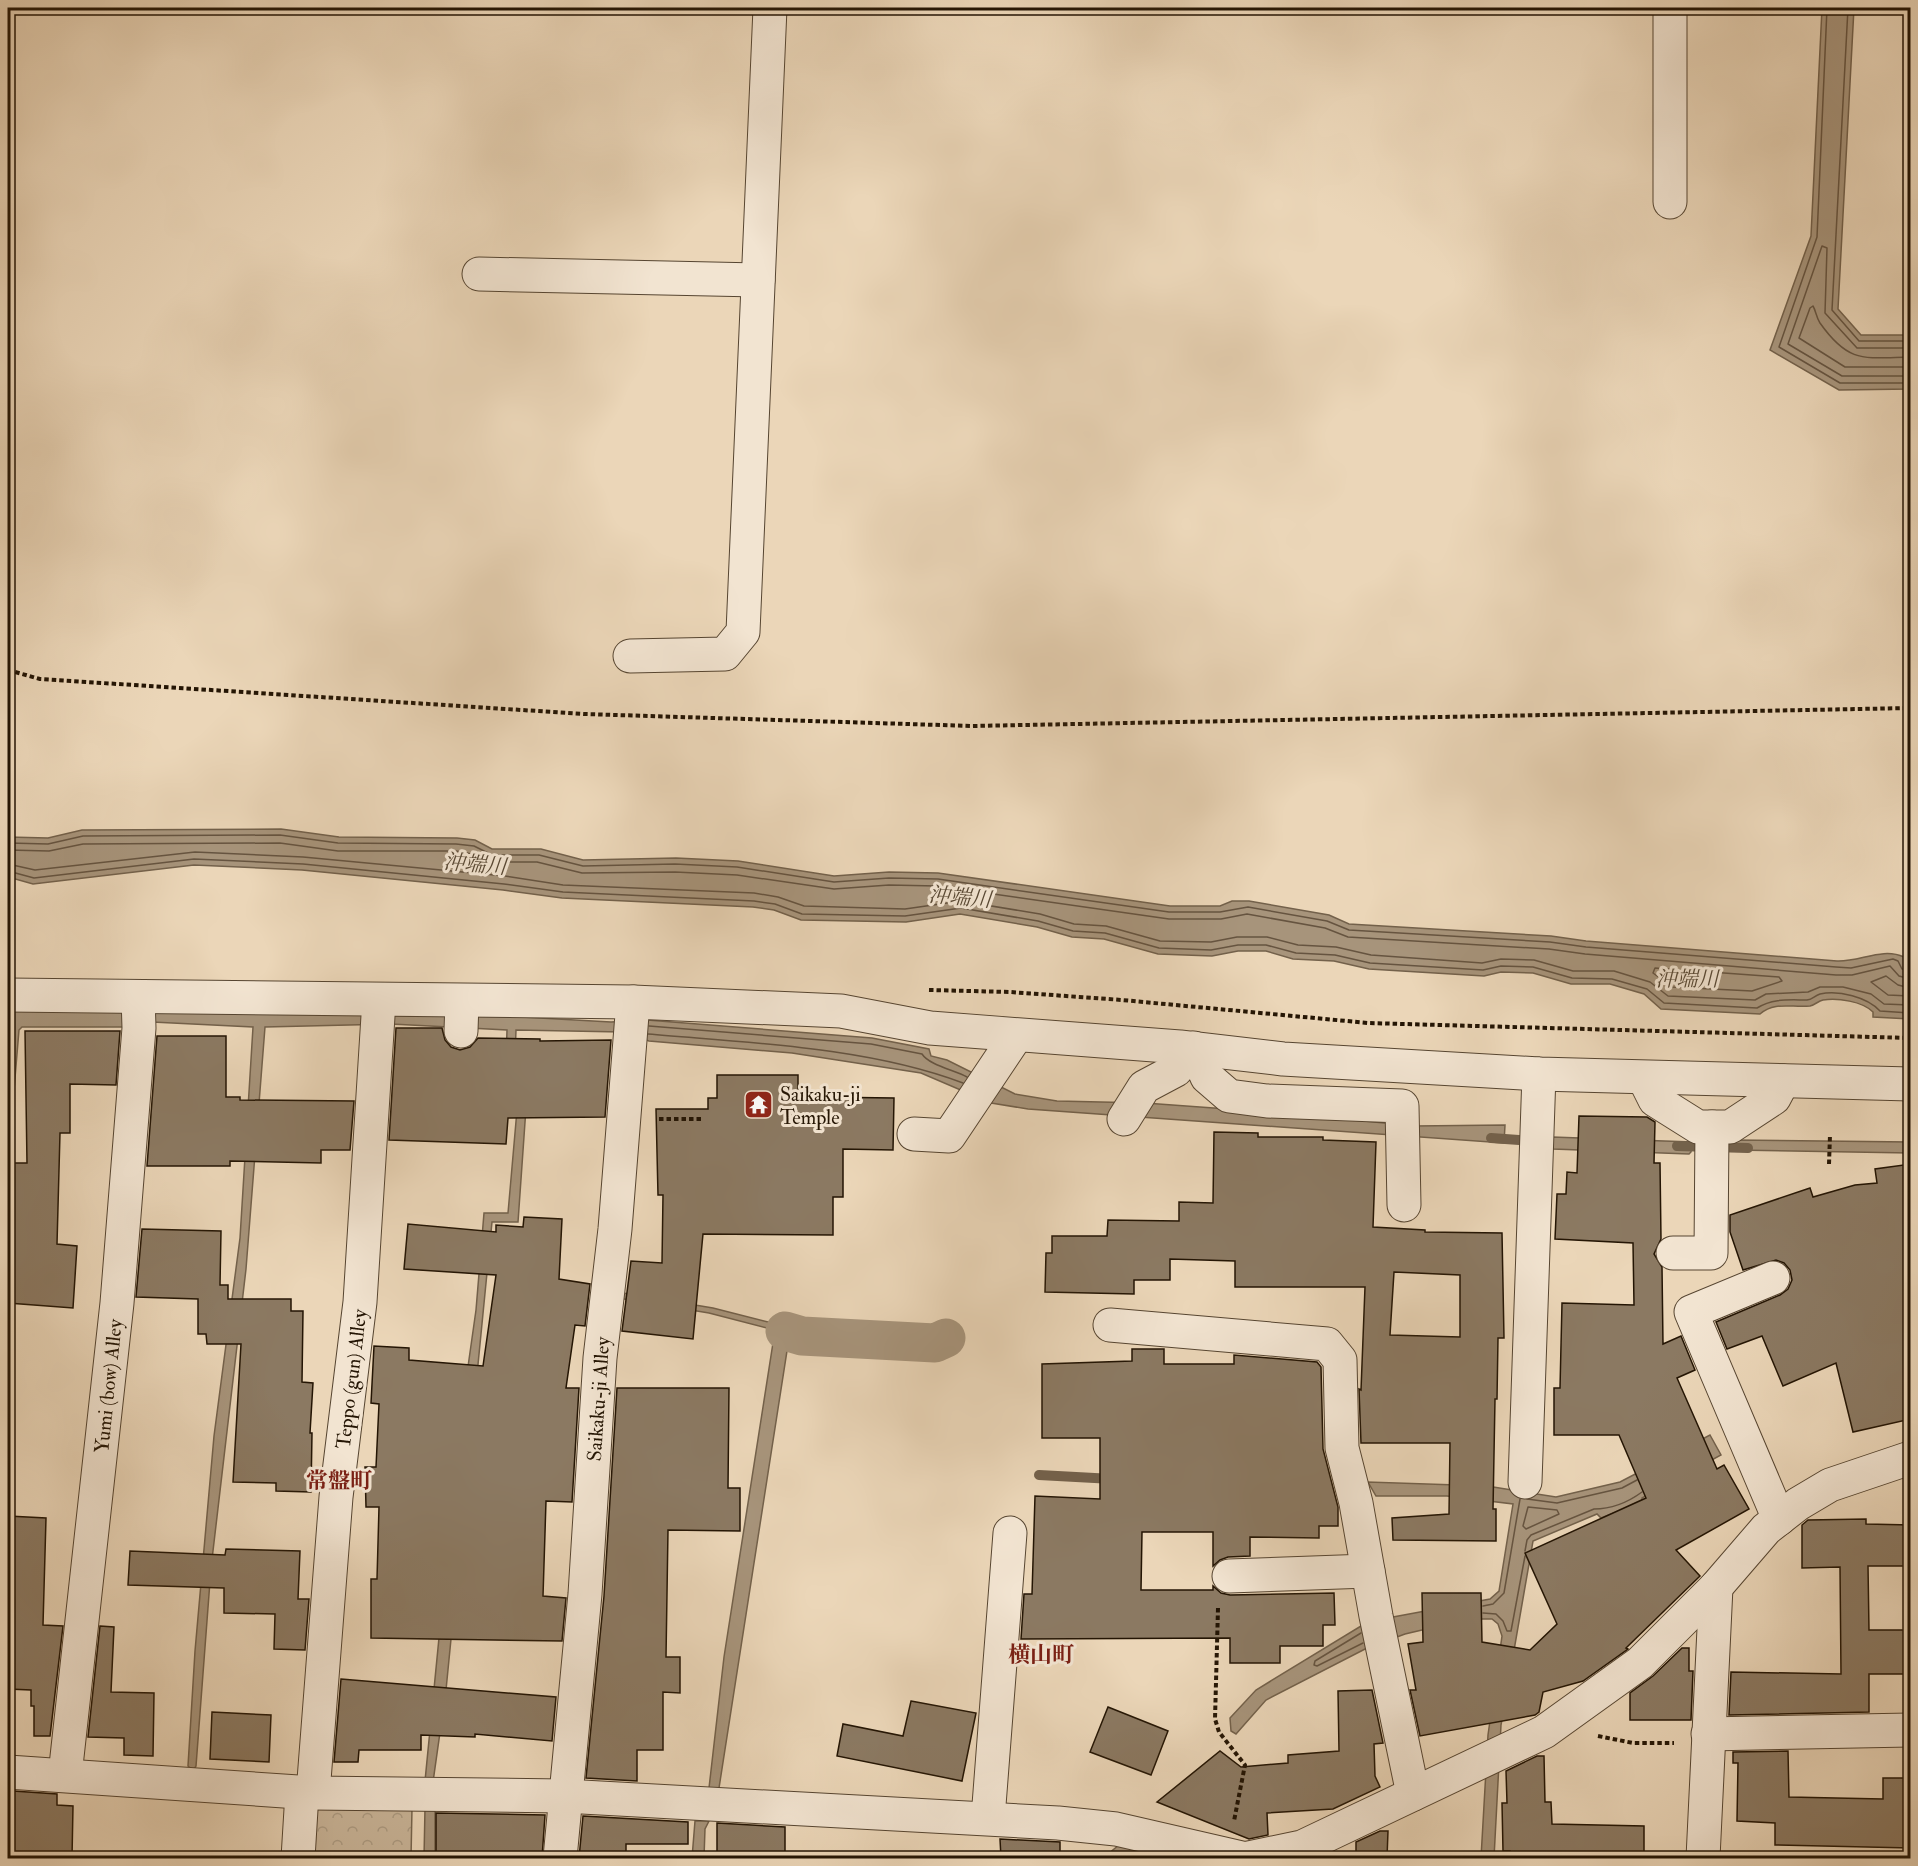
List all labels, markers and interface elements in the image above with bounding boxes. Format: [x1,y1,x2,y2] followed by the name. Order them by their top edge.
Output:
[442,848,510,881] water label: 沖端川
[927,881,995,914] water label: 沖端川
[1656,966,1720,993] water label: 沖端川
[780,1082,860,1131] place label: Saikaku-ji Temple
[743,1089,775,1121] temple icon: Saikaku-ji Temple
[331,1307,374,1450] street label: Teppo (gun) Alley
[89,1317,128,1454] street label: Yumi (bow) Alley
[582,1335,615,1462] street label: Saikaku-ji Alley
[306,1467,372,1495] district label: 常盤町
[1008,1641,1074,1669] district label: 横山町

